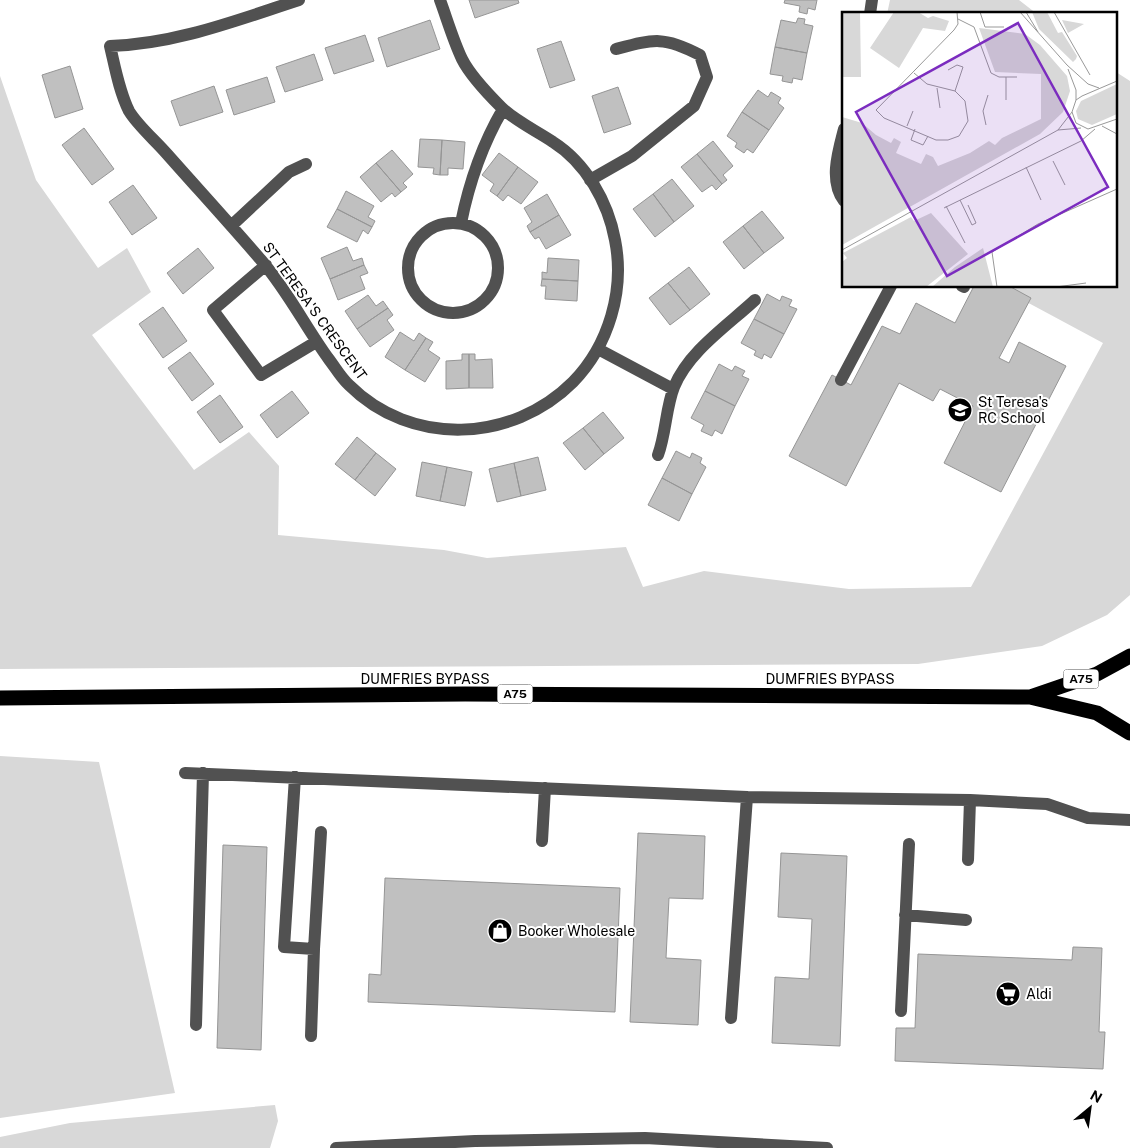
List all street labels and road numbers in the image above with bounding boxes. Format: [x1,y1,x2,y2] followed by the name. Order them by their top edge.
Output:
[260,239,370,383] street label: ST TERESA'S CRESCENT
[1064,670,1098,689] road number: A75
[360,671,490,687] street label: DUMFRIES BYPASS
[765,671,895,687] street label: DUMFRIES BYPASS
[498,684,532,704] road number: A75

